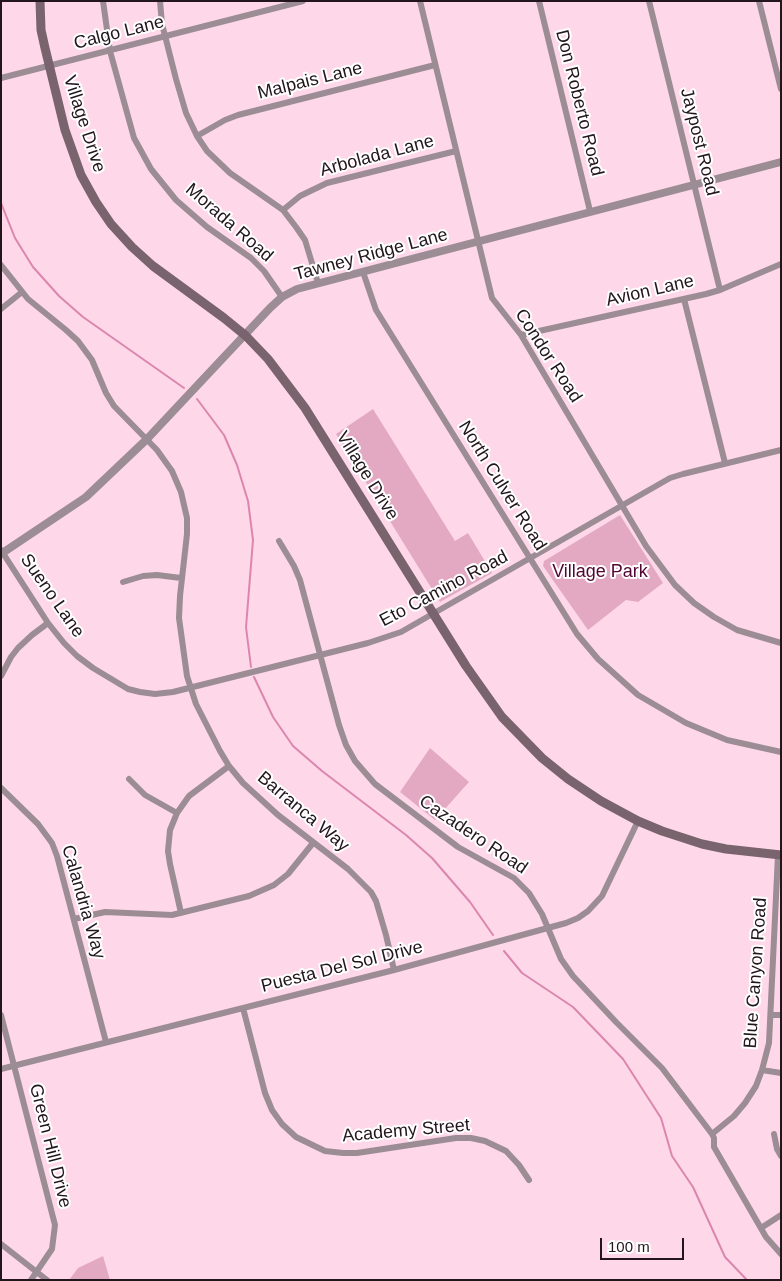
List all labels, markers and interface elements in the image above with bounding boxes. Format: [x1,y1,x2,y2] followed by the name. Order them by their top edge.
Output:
[72,11,166,55] street label: Calgo Lane
[550,28,608,178] street label: Don Roberto Road
[255,58,365,104] street label: Malpais Lane
[58,73,110,175] street label: Village Drive
[675,86,723,198] street label: Jaypost Road
[318,130,436,182] street label: Arbolada Lane
[181,179,277,267] street label: Morada Road
[292,224,450,286] street label: Tawney Ridge Lane
[604,270,696,312] street label: Avion Lane
[510,305,586,407] street label: Condor Road
[453,417,551,555] street label: North Culver Road
[331,428,403,524] street label: Village Drive
[376,546,512,632] street label: Eto Camino Road
[15,550,89,642] street label: Sueno Lane
[552,561,648,583] park label: Village Park
[253,767,353,857] street label: Barranca Way
[415,791,531,879] street label: Cazadero Road
[56,843,110,961] street label: Calandria Way
[740,897,772,1049] street label: Blue Canyon Road
[259,936,425,998] street label: Puesta Del Sol Drive
[24,1082,76,1210] street label: Green Hill Drive
[341,1115,471,1147] street label: Academy Street
[602,1228,686,1260] scale bar
[608,1238,650,1255] text: 100 m

